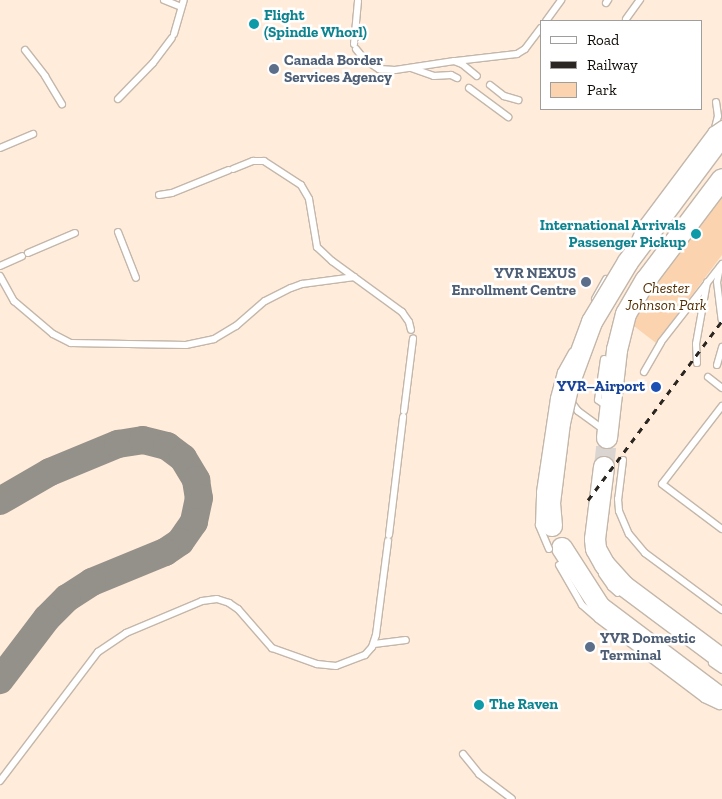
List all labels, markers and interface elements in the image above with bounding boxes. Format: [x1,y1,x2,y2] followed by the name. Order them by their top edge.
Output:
[264,6,367,41] place label: Flight (Spindle Whorl)
[248,18,260,30] marker: Flight (Spindle Whorl)
[540,20,702,110] legend
[587,31,619,49] text: Road
[284,51,392,86] place label: Canada Border Services Agency
[587,56,638,74] text: Railway
[268,63,280,75] marker: Canada Border Services Agency
[587,81,617,99] text: Park
[539,216,686,251] place label: International Arrivals Passenger Pickup
[690,228,702,240] marker: International Arrivals Passenger Pickup
[452,264,576,299] place label: YVR NEXUS Enrollment Centre
[580,276,592,288] marker: YVR NEXUS Enrollment Centre
[625,279,707,314] park label: Chester Johnson Park
[557,378,645,396] place label: YVR–Airport
[649,380,663,394] marker: YVR–Airport
[600,629,695,664] place label: YVR Domestic Terminal
[584,641,596,653] marker: YVR Domestic Terminal
[489,696,558,714] place label: The Raven
[473,699,485,711] marker: The Raven

